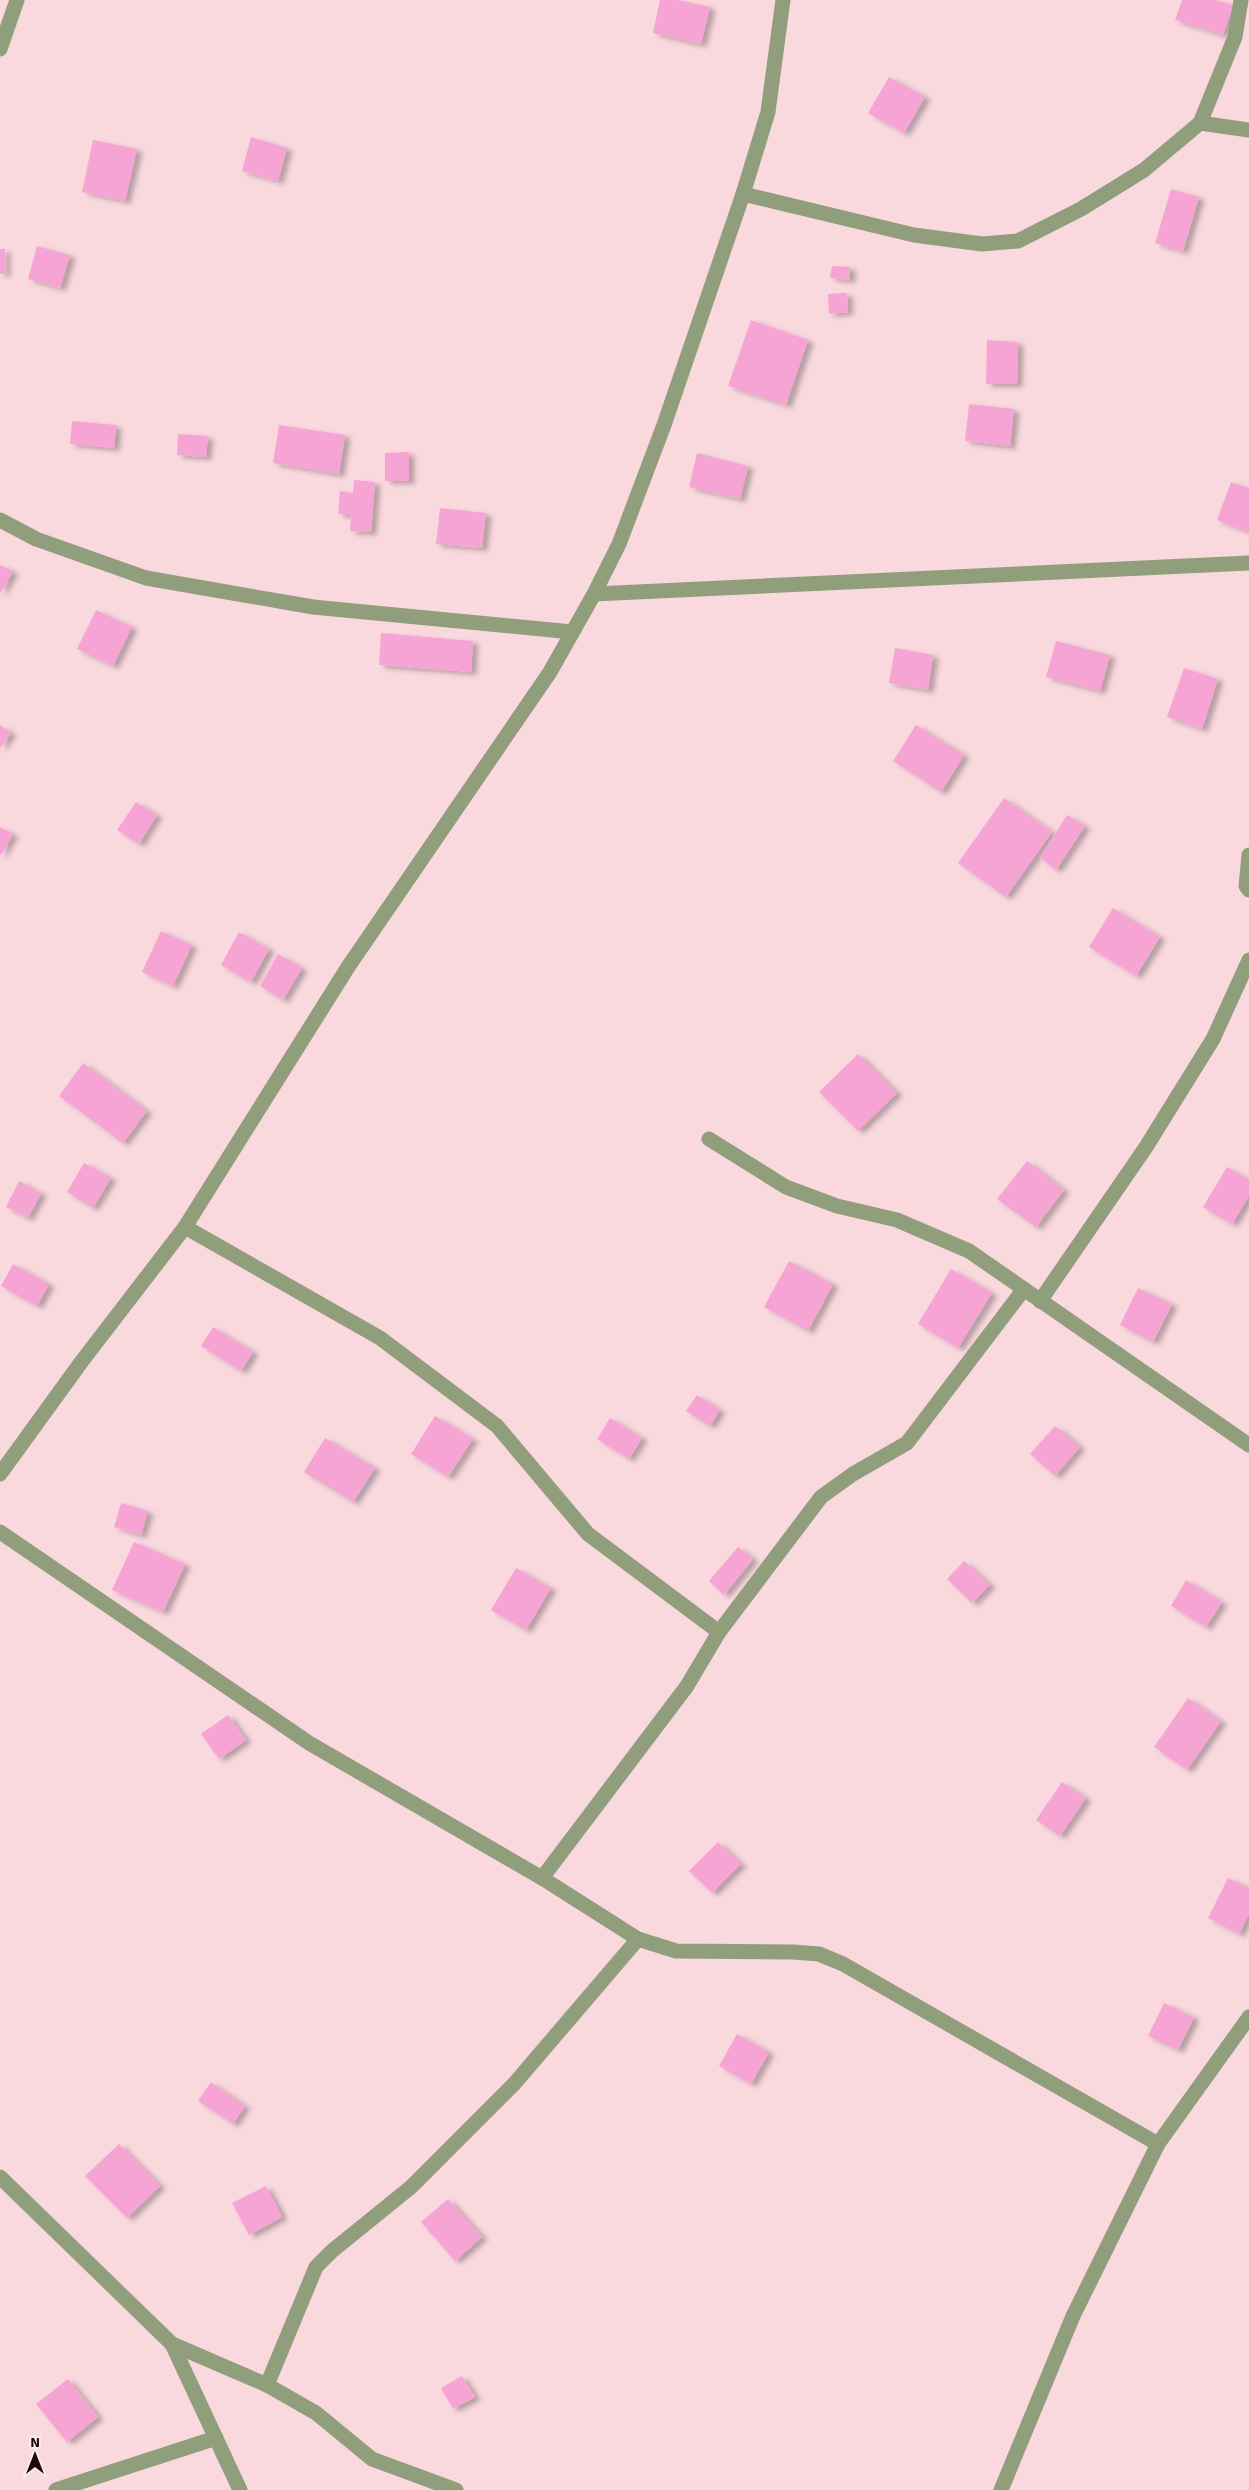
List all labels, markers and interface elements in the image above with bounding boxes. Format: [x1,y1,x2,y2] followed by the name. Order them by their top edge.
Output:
[10,2430,60,2480] north arrow
[30,2434,40,2451] text: N

